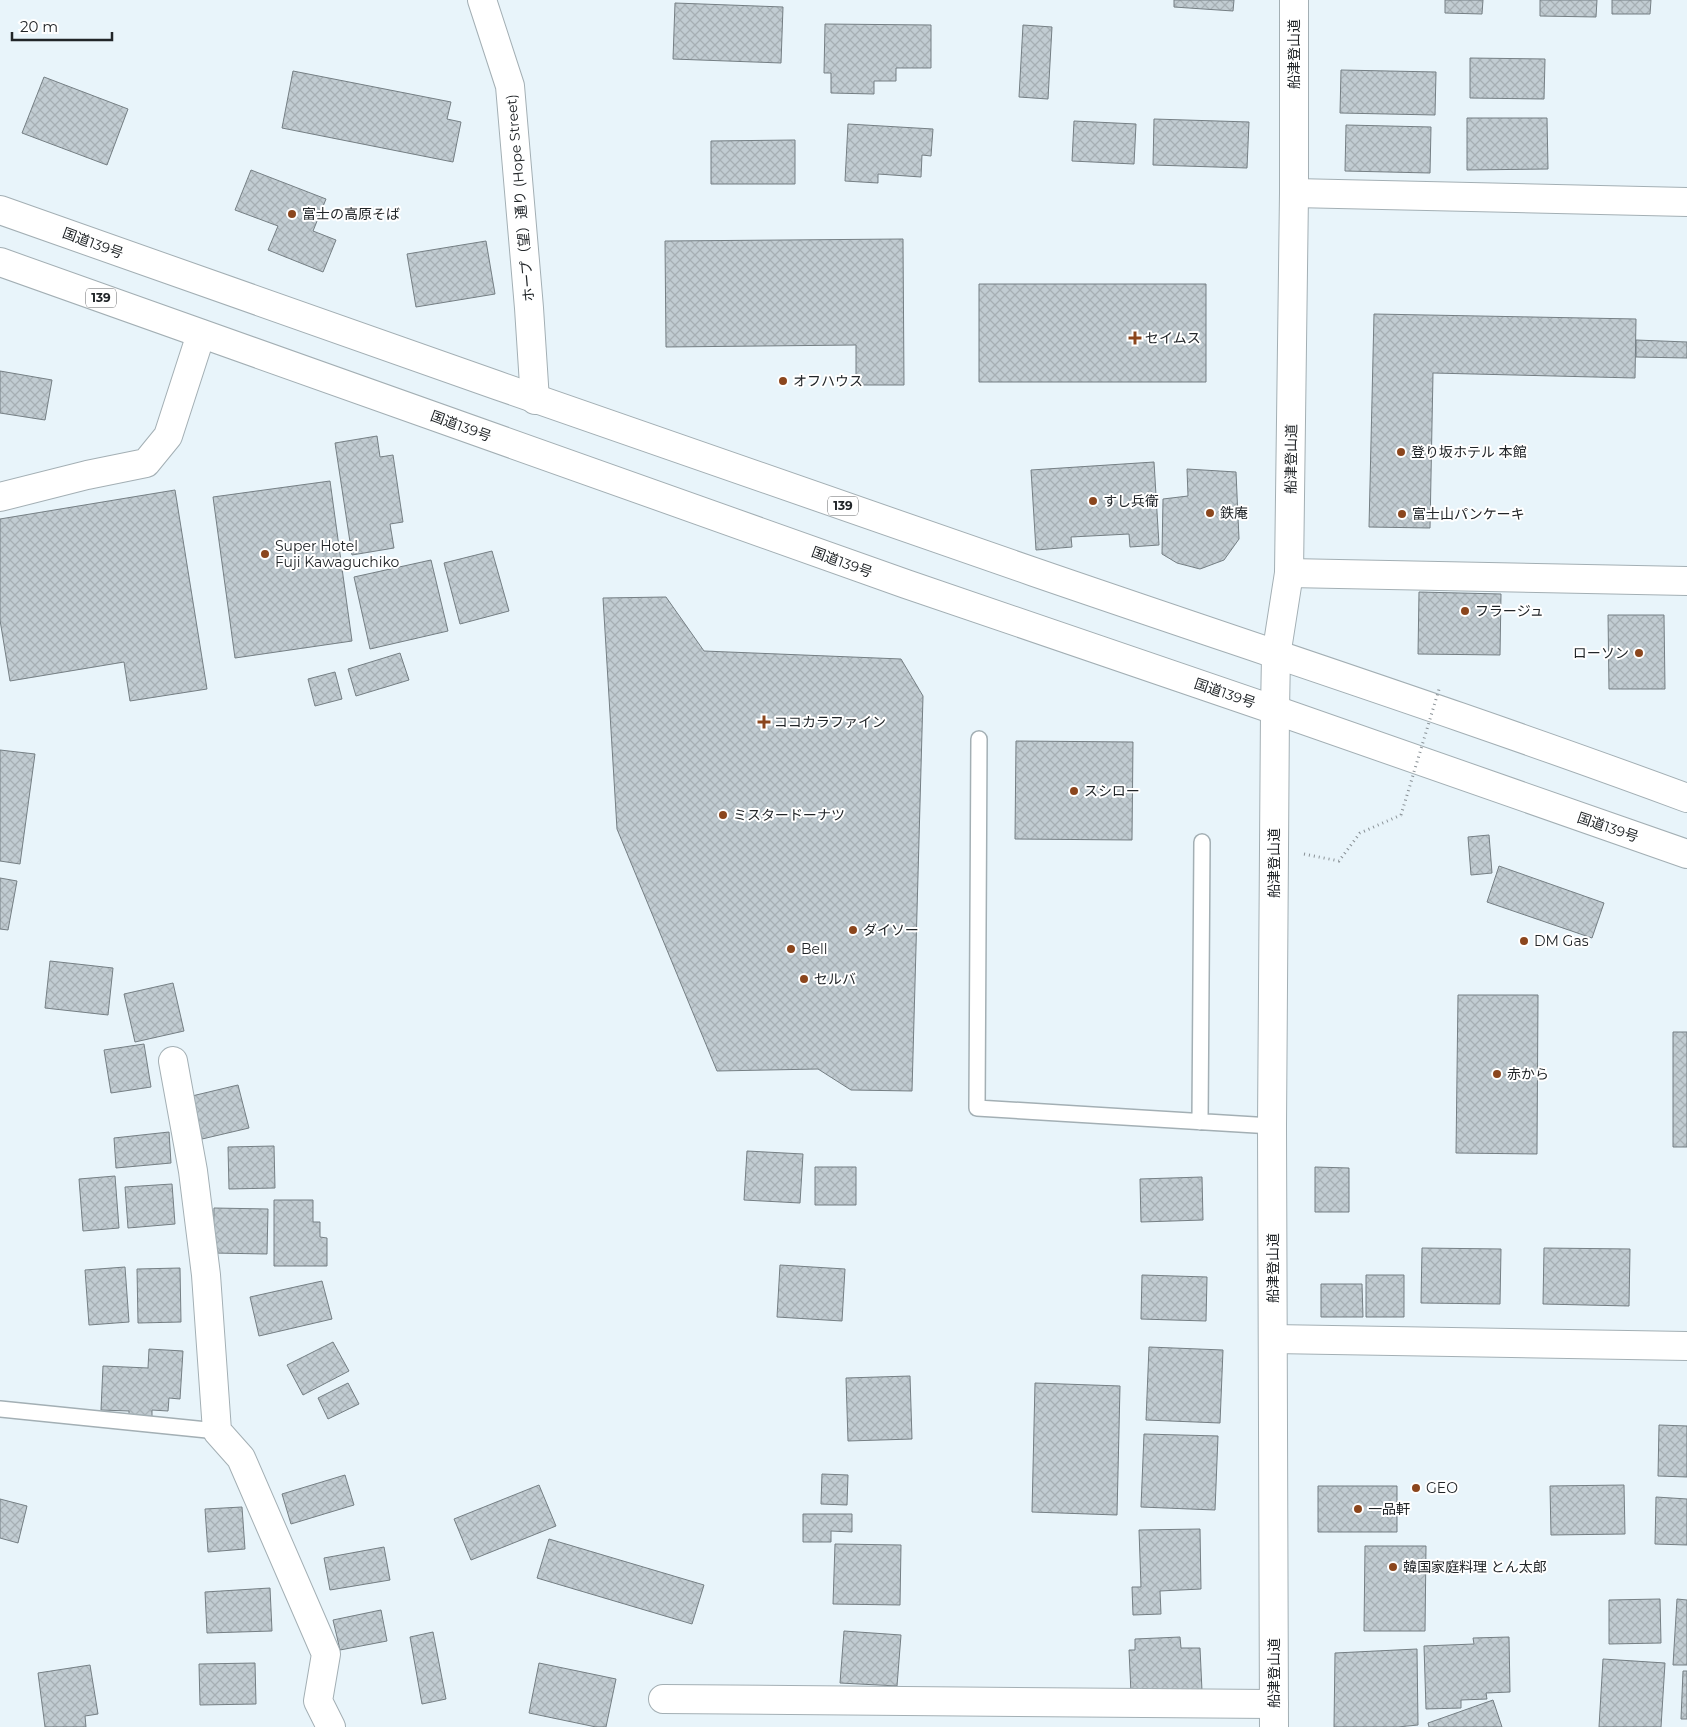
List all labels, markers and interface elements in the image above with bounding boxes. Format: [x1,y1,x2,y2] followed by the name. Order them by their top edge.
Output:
[12,10,112,42] scale bar
[20,17,58,36] text: 20 m
[1285,19,1303,89] street label: 船津登山道
[502,94,538,302] street label: ホープ（望）通り (Hope Street)
[302,205,400,223] place label: 富士の高原そば
[286,208,298,220] marker: 富士の高原そば
[60,224,126,262] street label: 国道139号
[86,288,116,308] road number: 139
[1145,329,1201,347] place label: セイムス
[1129,332,1141,344] marker: セイムス
[793,372,863,390] place label: オフハウス
[777,375,789,387] marker: オフハウス
[428,407,494,445] street label: 国道139号
[1281,424,1301,494] street label: 船津登山道
[1411,443,1527,461] place label: 登り坂ホテル 本館
[1395,446,1407,458] marker: 登り坂ホテル 本館
[1103,492,1159,510] place label: すし兵衛
[1087,495,1099,507] marker: すし兵衛
[828,496,858,516] road number: 139
[1220,504,1248,522] place label: 鉄庵
[1412,505,1525,523] place label: 富士山パンケーキ
[1204,507,1216,519] marker: 鉄庵
[1396,508,1408,520] marker: 富士山パンケーキ
[275,537,400,571] place label: Super Hotel Fuji Kawaguchiko
[809,543,875,581] street label: 国道139号
[259,548,271,560] marker: Super Hotel Fuji Kawaguchiko
[1475,602,1544,620] place label: フラージュ
[1459,605,1471,617] marker: フラージュ
[1573,644,1629,662] place label: ローソン
[1633,647,1645,659] marker: ローソン
[1192,674,1258,712] street label: 国道139号
[774,713,886,731] place label: ココカラファイン
[758,716,770,728] marker: ココカラファイン
[1084,782,1140,800] place label: スシロー
[1068,785,1080,797] marker: スシロー
[733,806,845,824] place label: ミスタードーナツ
[1575,808,1641,846] street label: 国道139号
[717,809,729,821] marker: ミスタードーナツ
[1265,828,1283,898] street label: 船津登山道
[863,921,919,939] place label: ダイソー
[847,924,859,936] marker: ダイソー
[1534,932,1589,950] place label: DM Gas
[1518,935,1530,947] marker: DM Gas
[801,940,828,958] place label: Bell
[785,943,797,955] marker: Bell
[814,970,856,988] place label: セルバ
[798,973,810,985] marker: セルバ
[1507,1065,1549,1083] place label: 赤から
[1491,1068,1503,1080] marker: 赤から
[1264,1233,1282,1303] street label: 船津登山道
[1426,1479,1458,1497] place label: GEO
[1410,1482,1422,1494] marker: GEO
[1368,1500,1410,1518] place label: 一品軒
[1352,1503,1364,1515] marker: 一品軒
[1403,1558,1547,1576] place label: 韓国家庭料理 とん太郎
[1387,1561,1399,1573] marker: 韓国家庭料理 とん太郎
[1265,1638,1283,1708] street label: 船津登山道

